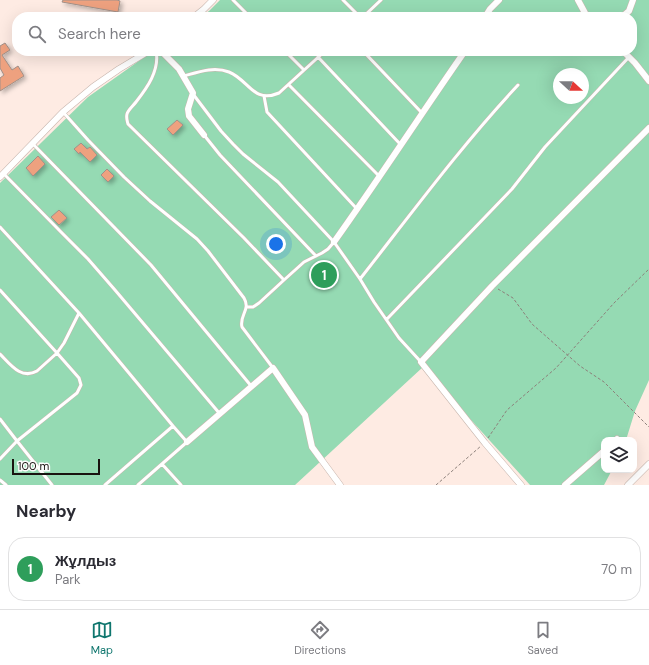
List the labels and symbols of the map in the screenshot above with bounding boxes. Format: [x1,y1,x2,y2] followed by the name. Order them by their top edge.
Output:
[553,68,589,104] north arrow
[266,234,286,254] your location
[311,260,337,290] pin: 1
[12,457,100,476] scale bar

